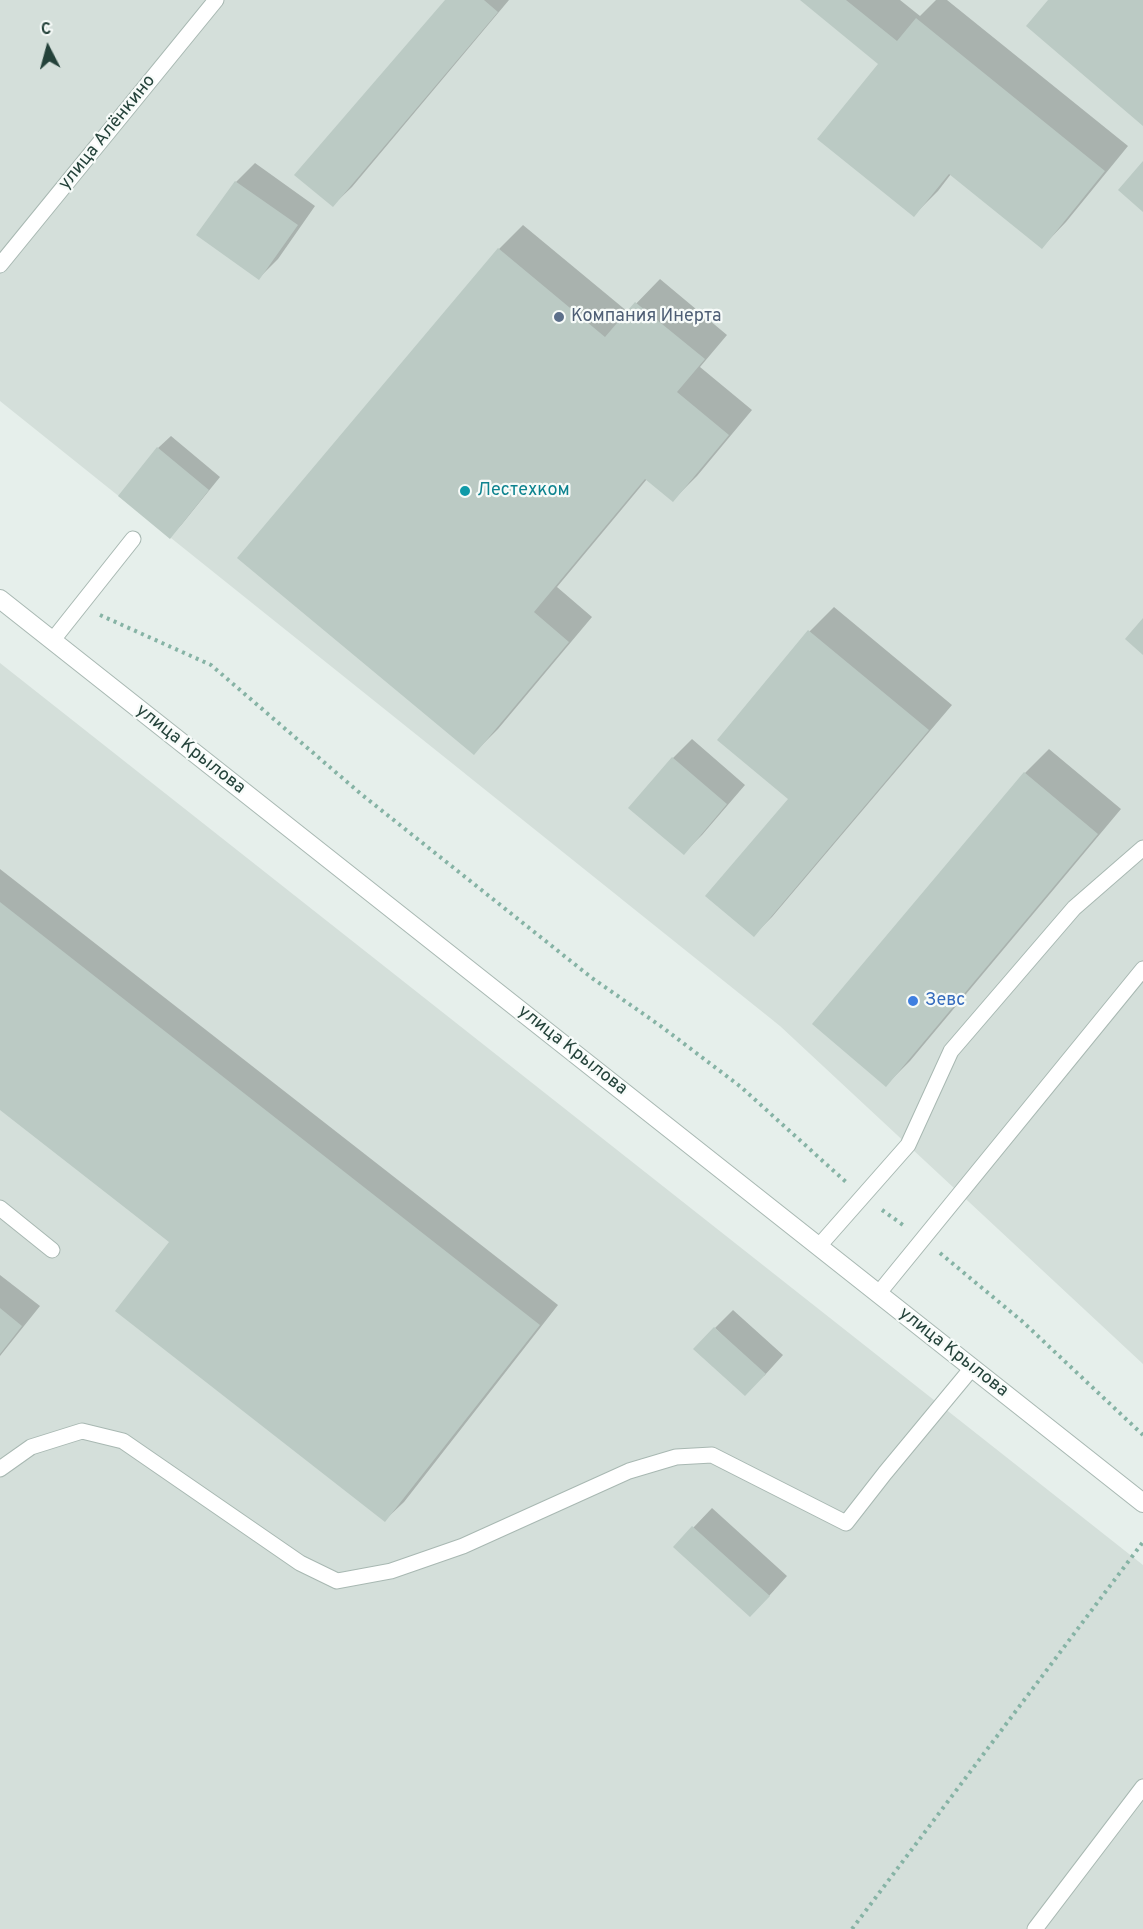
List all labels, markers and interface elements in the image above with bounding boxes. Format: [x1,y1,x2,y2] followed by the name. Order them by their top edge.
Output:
[18,18,78,78] north arrow
[40,20,52,41] text: С
[55,71,161,195] street label: улица Алёнкино
[571,306,722,328] place label: Компания Инерта
[552,310,566,324] marker: Компания Инерта
[477,480,570,502] place label: Лестехком
[458,484,472,498] marker: Лестехком
[131,700,249,800] street label: улица Крылова
[925,990,965,1012] place label: Зевс
[906,994,920,1008] marker: Зевс
[513,1001,631,1101] street label: улица Крылова
[894,1303,1012,1403] street label: улица Крылова

